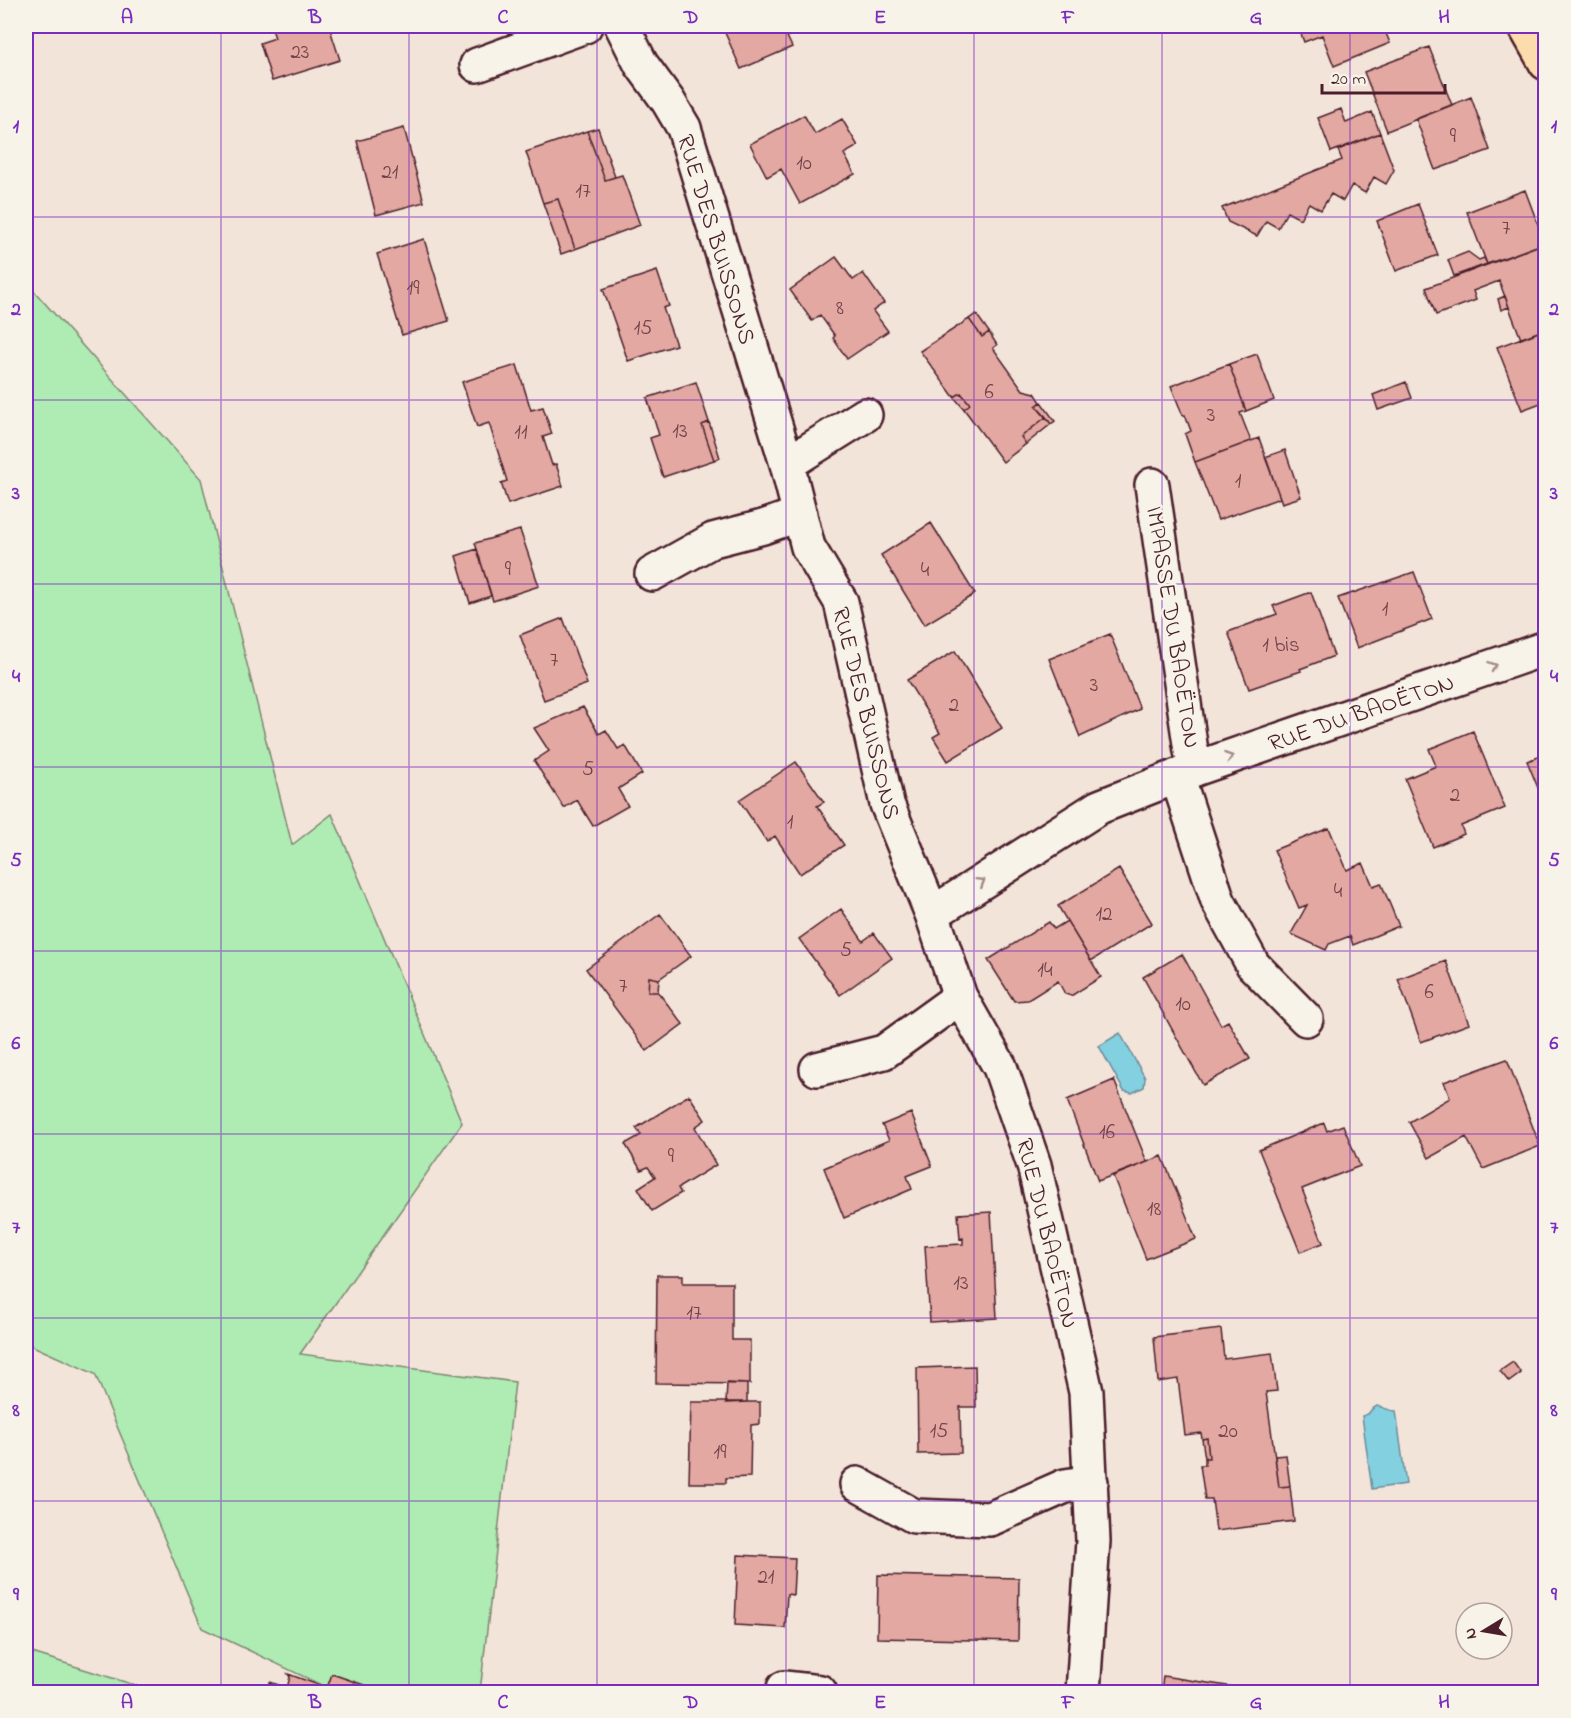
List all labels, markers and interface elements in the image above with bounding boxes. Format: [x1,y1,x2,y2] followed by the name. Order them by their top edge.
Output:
[121,4,133,33] text: A
[307,4,322,33] text: B
[498,4,509,33] text: C
[683,4,698,33] text: D
[874,4,886,33] text: E
[1061,4,1075,33] text: F
[1250,4,1263,33] text: G
[1438,4,1450,33] text: H
[290,38,310,68] house number: 23
[1322,57,1445,95] scale bar
[1331,67,1366,93] text: 20 m
[13,113,20,142] text: 1
[1551,113,1558,142] text: 1
[1450,122,1457,152] house number: 9
[666,131,763,349] street label: RUE DES BUISSONS
[796,149,812,179] house number: 10
[381,158,399,188] house number: 21
[575,177,591,207] house number: 17
[1502,214,1511,244] house number: 7
[407,274,420,304] house number: 19
[836,294,844,324] house number: 8
[10,296,21,325] text: 2
[1548,296,1559,325] text: 2
[634,314,652,344] house number: 15
[984,378,994,408] house number: 6
[1207,401,1215,431] house number: 3
[672,417,688,447] house number: 13
[514,418,528,448] house number: 11
[1235,467,1242,497] house number: 1
[11,480,20,509] text: 3
[1549,480,1558,509] text: 3
[1135,504,1208,751] street label: IMPASSE DU BAOËTON
[505,555,512,585] house number: 9
[921,556,930,586] house number: 4
[1382,595,1389,625] house number: 1
[821,604,908,823] street label: RUE DES BUISSONS
[1262,631,1300,661] house number: 1 bis
[550,646,559,676] house number: 7
[1487,661,1498,674] one-way arrow
[12,663,21,692] text: 4
[1550,663,1559,692] text: 4
[1264,666,1460,763] street label: RUE DU BAOËTON
[1090,671,1098,701] house number: 3
[949,691,959,721] house number: 2
[1223,752,1234,765] one-way arrow
[582,755,594,785] house number: 5
[1450,781,1460,811] house number: 2
[787,808,794,838] house number: 1
[10,847,22,876] text: 5
[1548,847,1560,876] text: 5
[975,877,985,889] one-way arrow
[1334,877,1343,907] house number: 4
[1095,900,1113,930] house number: 12
[840,936,852,966] house number: 5
[1037,956,1053,986] house number: 14
[619,972,628,1002] house number: 7
[1424,978,1434,1008] house number: 6
[1175,990,1191,1020] house number: 10
[12,1030,21,1059] text: 6
[1550,1030,1559,1059] text: 6
[1099,1118,1115,1148] house number: 16
[1005,1135,1086,1332] street label: RUE DU BAOËTON
[668,1142,675,1172] house number: 9
[1147,1195,1161,1225] house number: 18
[12,1214,21,1243] text: 7
[1550,1214,1559,1243] text: 7
[953,1269,969,1299] house number: 13
[686,1299,702,1329] house number: 17
[11,1397,20,1426] text: 8
[1549,1397,1558,1426] text: 8
[930,1417,948,1447] house number: 15
[1218,1417,1238,1447] house number: 20
[714,1438,727,1468] house number: 19
[757,1563,775,1593] house number: 21
[12,1581,20,1610] text: 9
[1550,1581,1558,1610] text: 9
[1454,1601,1514,1661] north arrow
[1458,1626,1484,1641] text: N
[121,1689,133,1718] text: A
[307,1689,322,1718] text: B
[498,1689,509,1718] text: C
[683,1689,698,1718] text: D
[874,1689,886,1718] text: E
[1061,1689,1075,1718] text: F
[1250,1689,1263,1718] text: G
[1438,1689,1450,1718] text: H

